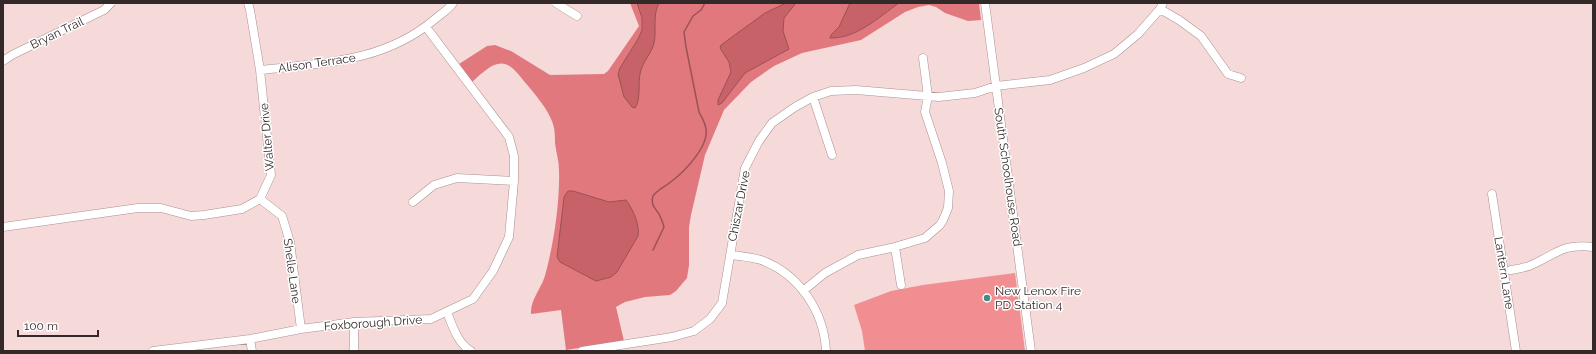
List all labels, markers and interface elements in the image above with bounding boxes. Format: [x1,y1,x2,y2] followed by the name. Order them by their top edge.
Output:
[28,14,87,52] street label: Bryan Trail
[277,51,357,75] street label: Alison Terrace
[257,102,277,172] street label: Walter Drive
[991,107,1025,247] street label: South Schoolhouse Road
[725,169,753,243] street label: Chiszar Drive
[1491,236,1517,310] street label: Lantern Lane
[281,238,303,304] street label: Shelle Lane
[995,284,1081,312] place label: New Lenox Fire PD Station 4
[982,293,992,303] marker: New Lenox Fire PD Station 4
[18,312,98,338] scale bar
[323,313,423,333] street label: Foxborough Drive
[24,319,58,333] text: 100 m

